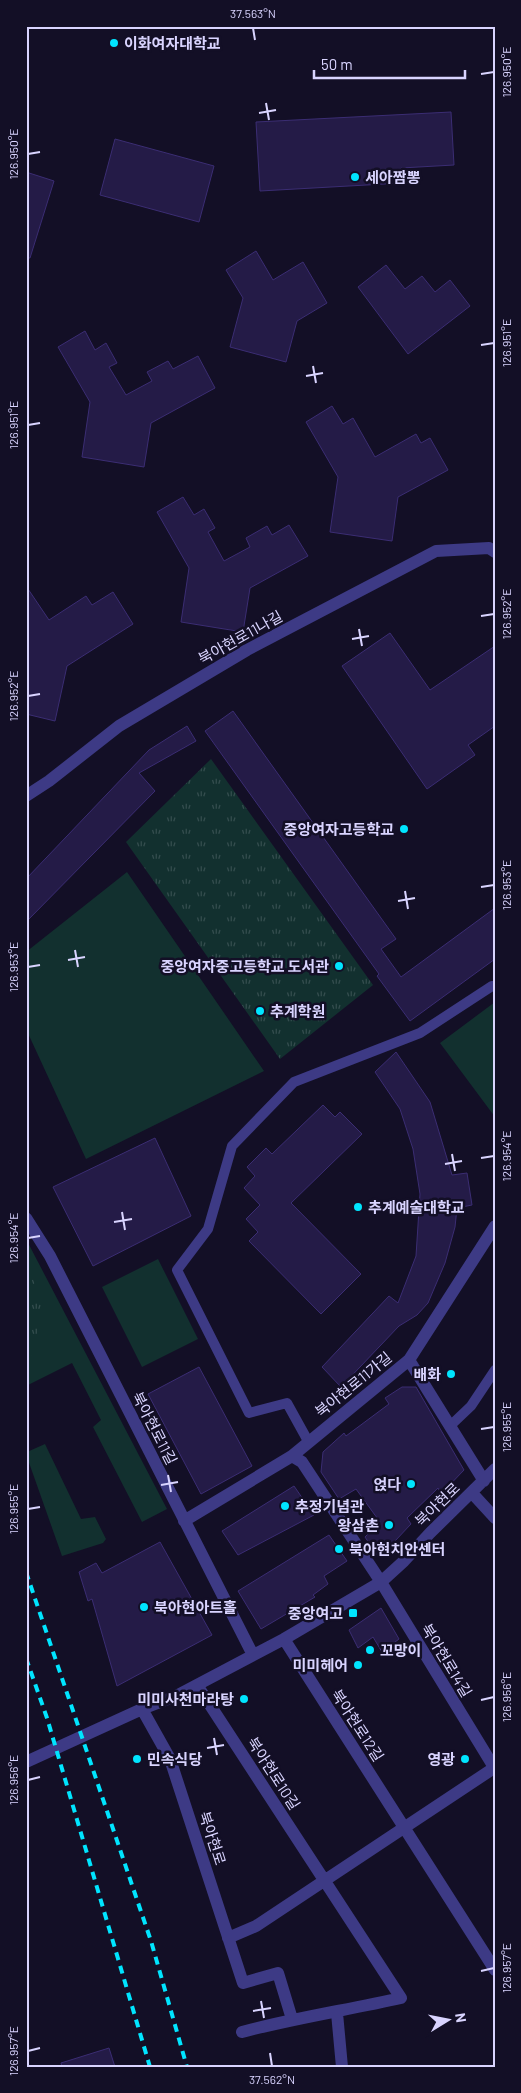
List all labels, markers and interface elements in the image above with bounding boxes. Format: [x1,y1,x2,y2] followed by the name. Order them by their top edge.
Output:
[230,6,276,20] text: 37.563°N
[124,34,221,52] place label: 이화여자대학교
[108,37,120,49] marker: 이화여자대학교
[499,46,513,98] text: 126.950°E
[314,48,465,80] scale bar
[321,55,353,73] text: 50 m
[6,128,20,180] text: 126.950°E
[365,168,420,186] place label: 세아짬뽕
[349,171,361,183] marker: 세아짬뽕
[499,319,513,367] text: 126.951°E
[6,401,20,449] text: 126.951°E
[499,589,513,639] text: 126.952°E
[195,606,285,668] street label: 북아현로11나길
[6,671,20,721] text: 126.952°E
[284,820,394,838] place label: 중앙여자고등학교
[398,823,410,835] marker: 중앙여자고등학교
[499,860,513,910] text: 126.953°E
[6,942,20,992] text: 126.953°E
[160,957,329,975] place label: 중앙여자중고등학교 도서관
[333,960,345,972] marker: 중앙여자중고등학교 도서관
[270,1002,325,1020] place label: 추계학원
[254,1005,266,1017] marker: 추계학원
[499,1130,513,1182] text: 126.954°E
[368,1198,465,1216] place label: 추계예술대학교
[352,1201,364,1213] marker: 추계예술대학교
[6,1212,20,1264] text: 126.954°E
[311,1348,395,1420] street label: 북아현로11가길
[413,1365,441,1383] place label: 배화
[445,1368,457,1380] marker: 배화
[129,1388,181,1468] street label: 북아현로11길
[499,1402,513,1452] text: 126.955°E
[373,1475,401,1493] place label: 얹다
[405,1478,417,1490] marker: 얹다
[411,1478,463,1530] street label: 북아현로
[6,1484,20,1534] text: 126.955°E
[295,1497,364,1515] place label: 추정기념관
[279,1500,291,1512] marker: 추정기념관
[338,1516,379,1534] place label: 왕삼촌
[383,1519,395,1531] marker: 왕삼촌
[349,1540,446,1558] place label: 북아현치안센터
[333,1543,345,1555] marker: 북아현치안센터
[154,1598,237,1616] place label: 북아현아트홀
[138,1601,150,1613] marker: 북아현아트홀
[288,1604,343,1622] place label: 중앙여고
[347,1607,359,1619] marker: 중앙여고
[418,1620,476,1700] street label: 북아현로14길
[380,1641,421,1659] place label: 꼬망이
[364,1644,376,1656] marker: 꼬망이
[293,1656,348,1674] place label: 미미헤어
[352,1659,364,1671] marker: 미미헤어
[499,1672,513,1722] text: 126.956°E
[328,1686,388,1764] street label: 북아현로12길
[137,1690,234,1708] place label: 미미사천마라탕
[238,1693,250,1705] marker: 미미사천마라탕
[244,1733,304,1813] street label: 북아현로10길
[147,1750,202,1768] place label: 민속식당
[427,1750,455,1768] place label: 영광
[131,1753,143,1765] marker: 민속식당
[459,1753,471,1765] marker: 영광
[6,1755,20,1805] text: 126.956°E
[196,1809,230,1867] street label: 북아현로
[499,1943,513,1993] text: 126.957°E
[424,1996,474,2046] north arrow
[452,2012,470,2024] text: N
[6,2026,20,2076] text: 126.957°E
[249,2072,295,2086] text: 37.562°N

